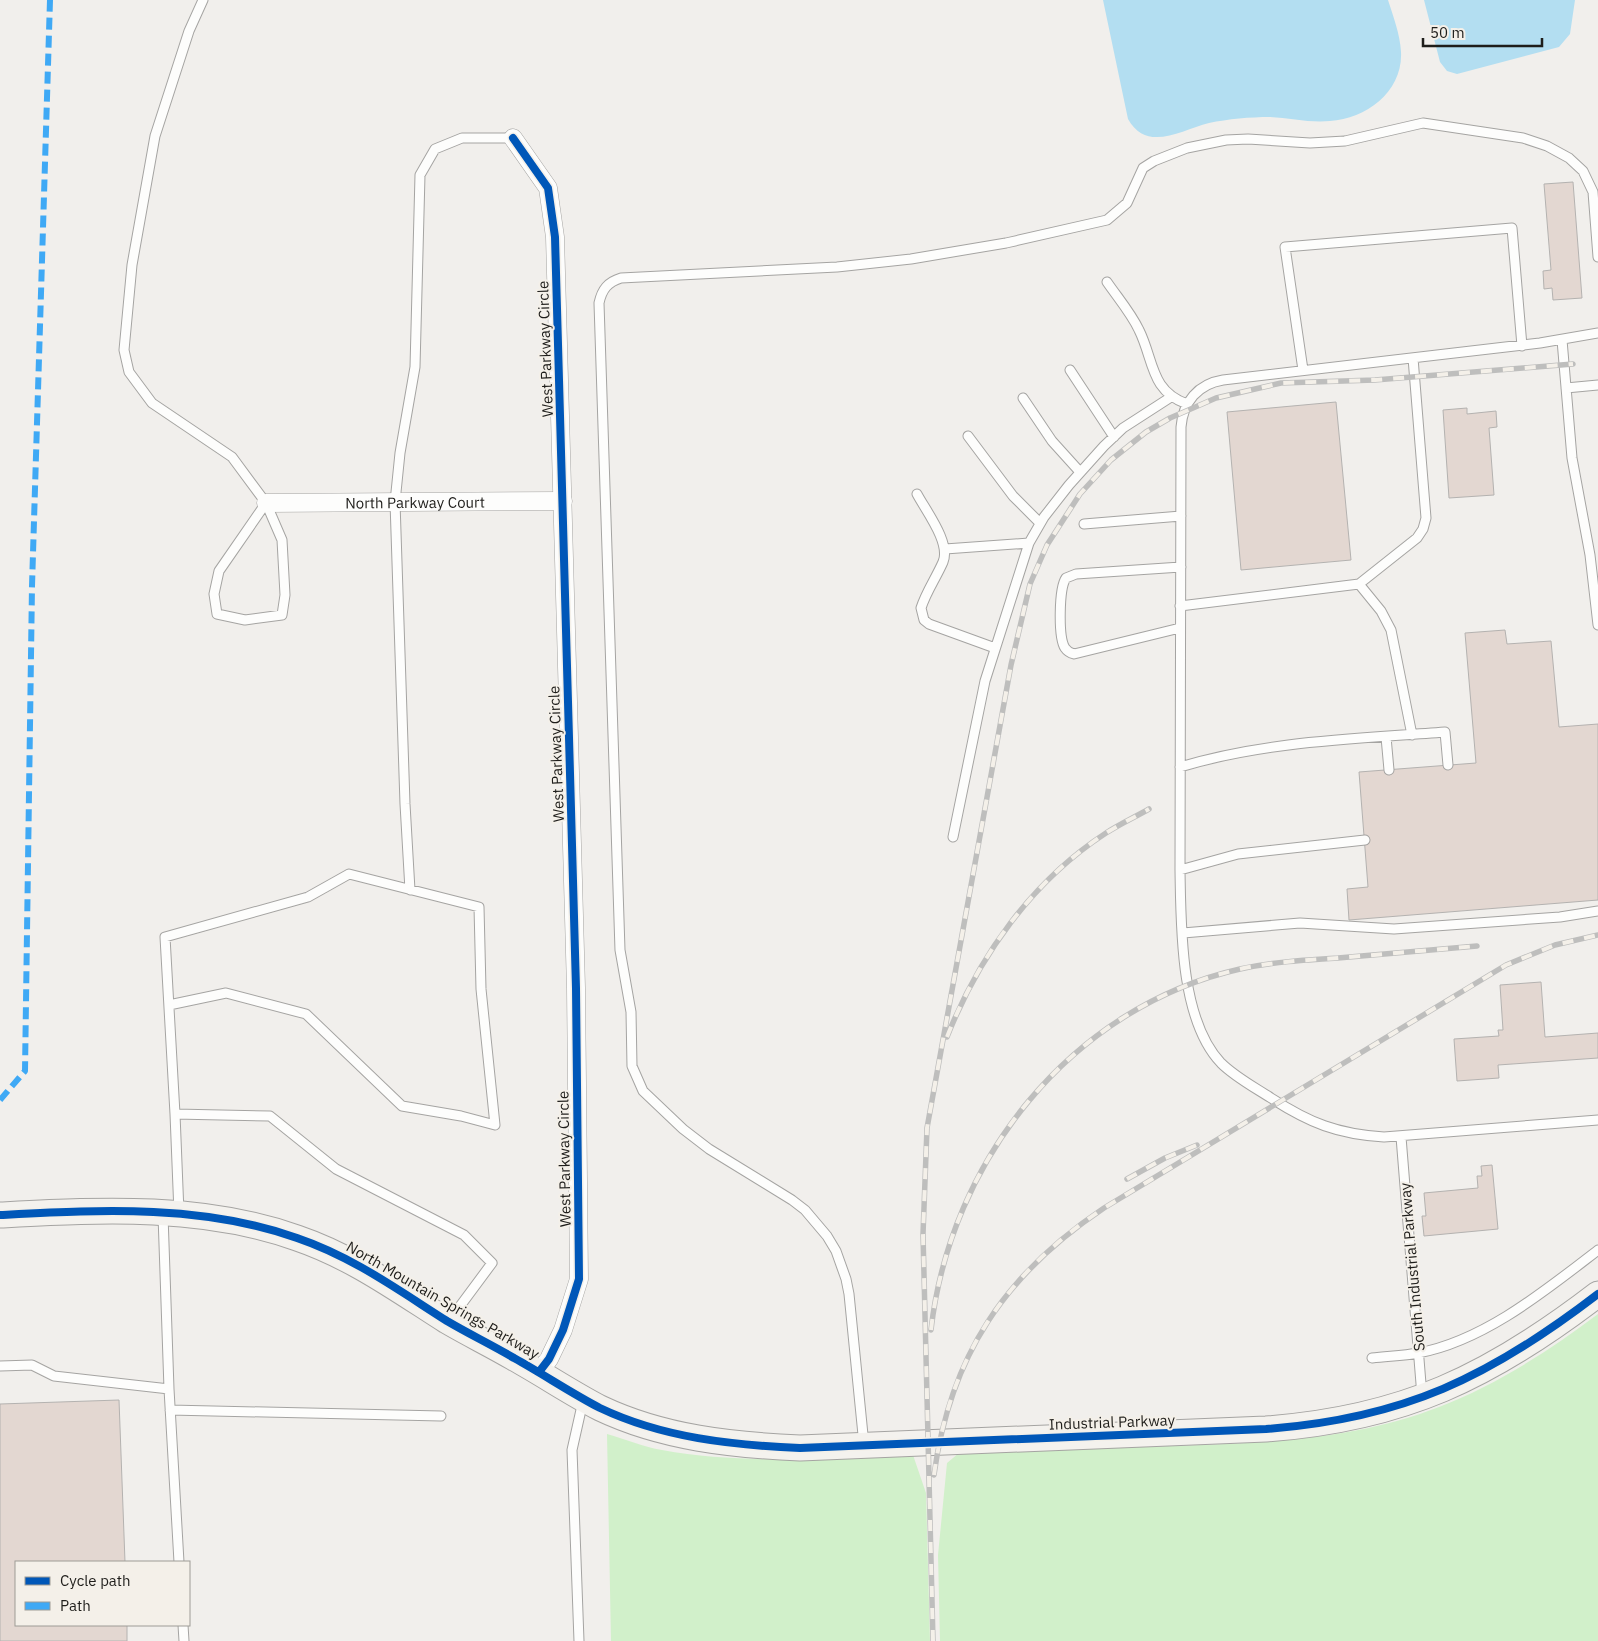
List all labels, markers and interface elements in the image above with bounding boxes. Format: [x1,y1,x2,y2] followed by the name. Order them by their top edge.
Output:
[1423,15,1542,47] scale bar
[1430,23,1465,42] text: 50 m
[533,280,557,418] street label: West Parkway Circle
[345,492,485,512] street label: North Parkway Court
[544,685,568,823] street label: West Parkway Circle
[553,1091,575,1227] street label: West Parkway Circle
[1395,1181,1429,1352] street label: South Industrial Parkway
[343,1237,543,1363] street label: North Mountain Springs Parkway
[1049,1410,1176,1434] street label: Industrial Parkway
[15,1561,190,1626] legend
[60,1571,131,1590] text: Cycle path
[60,1596,91,1615] text: Path

